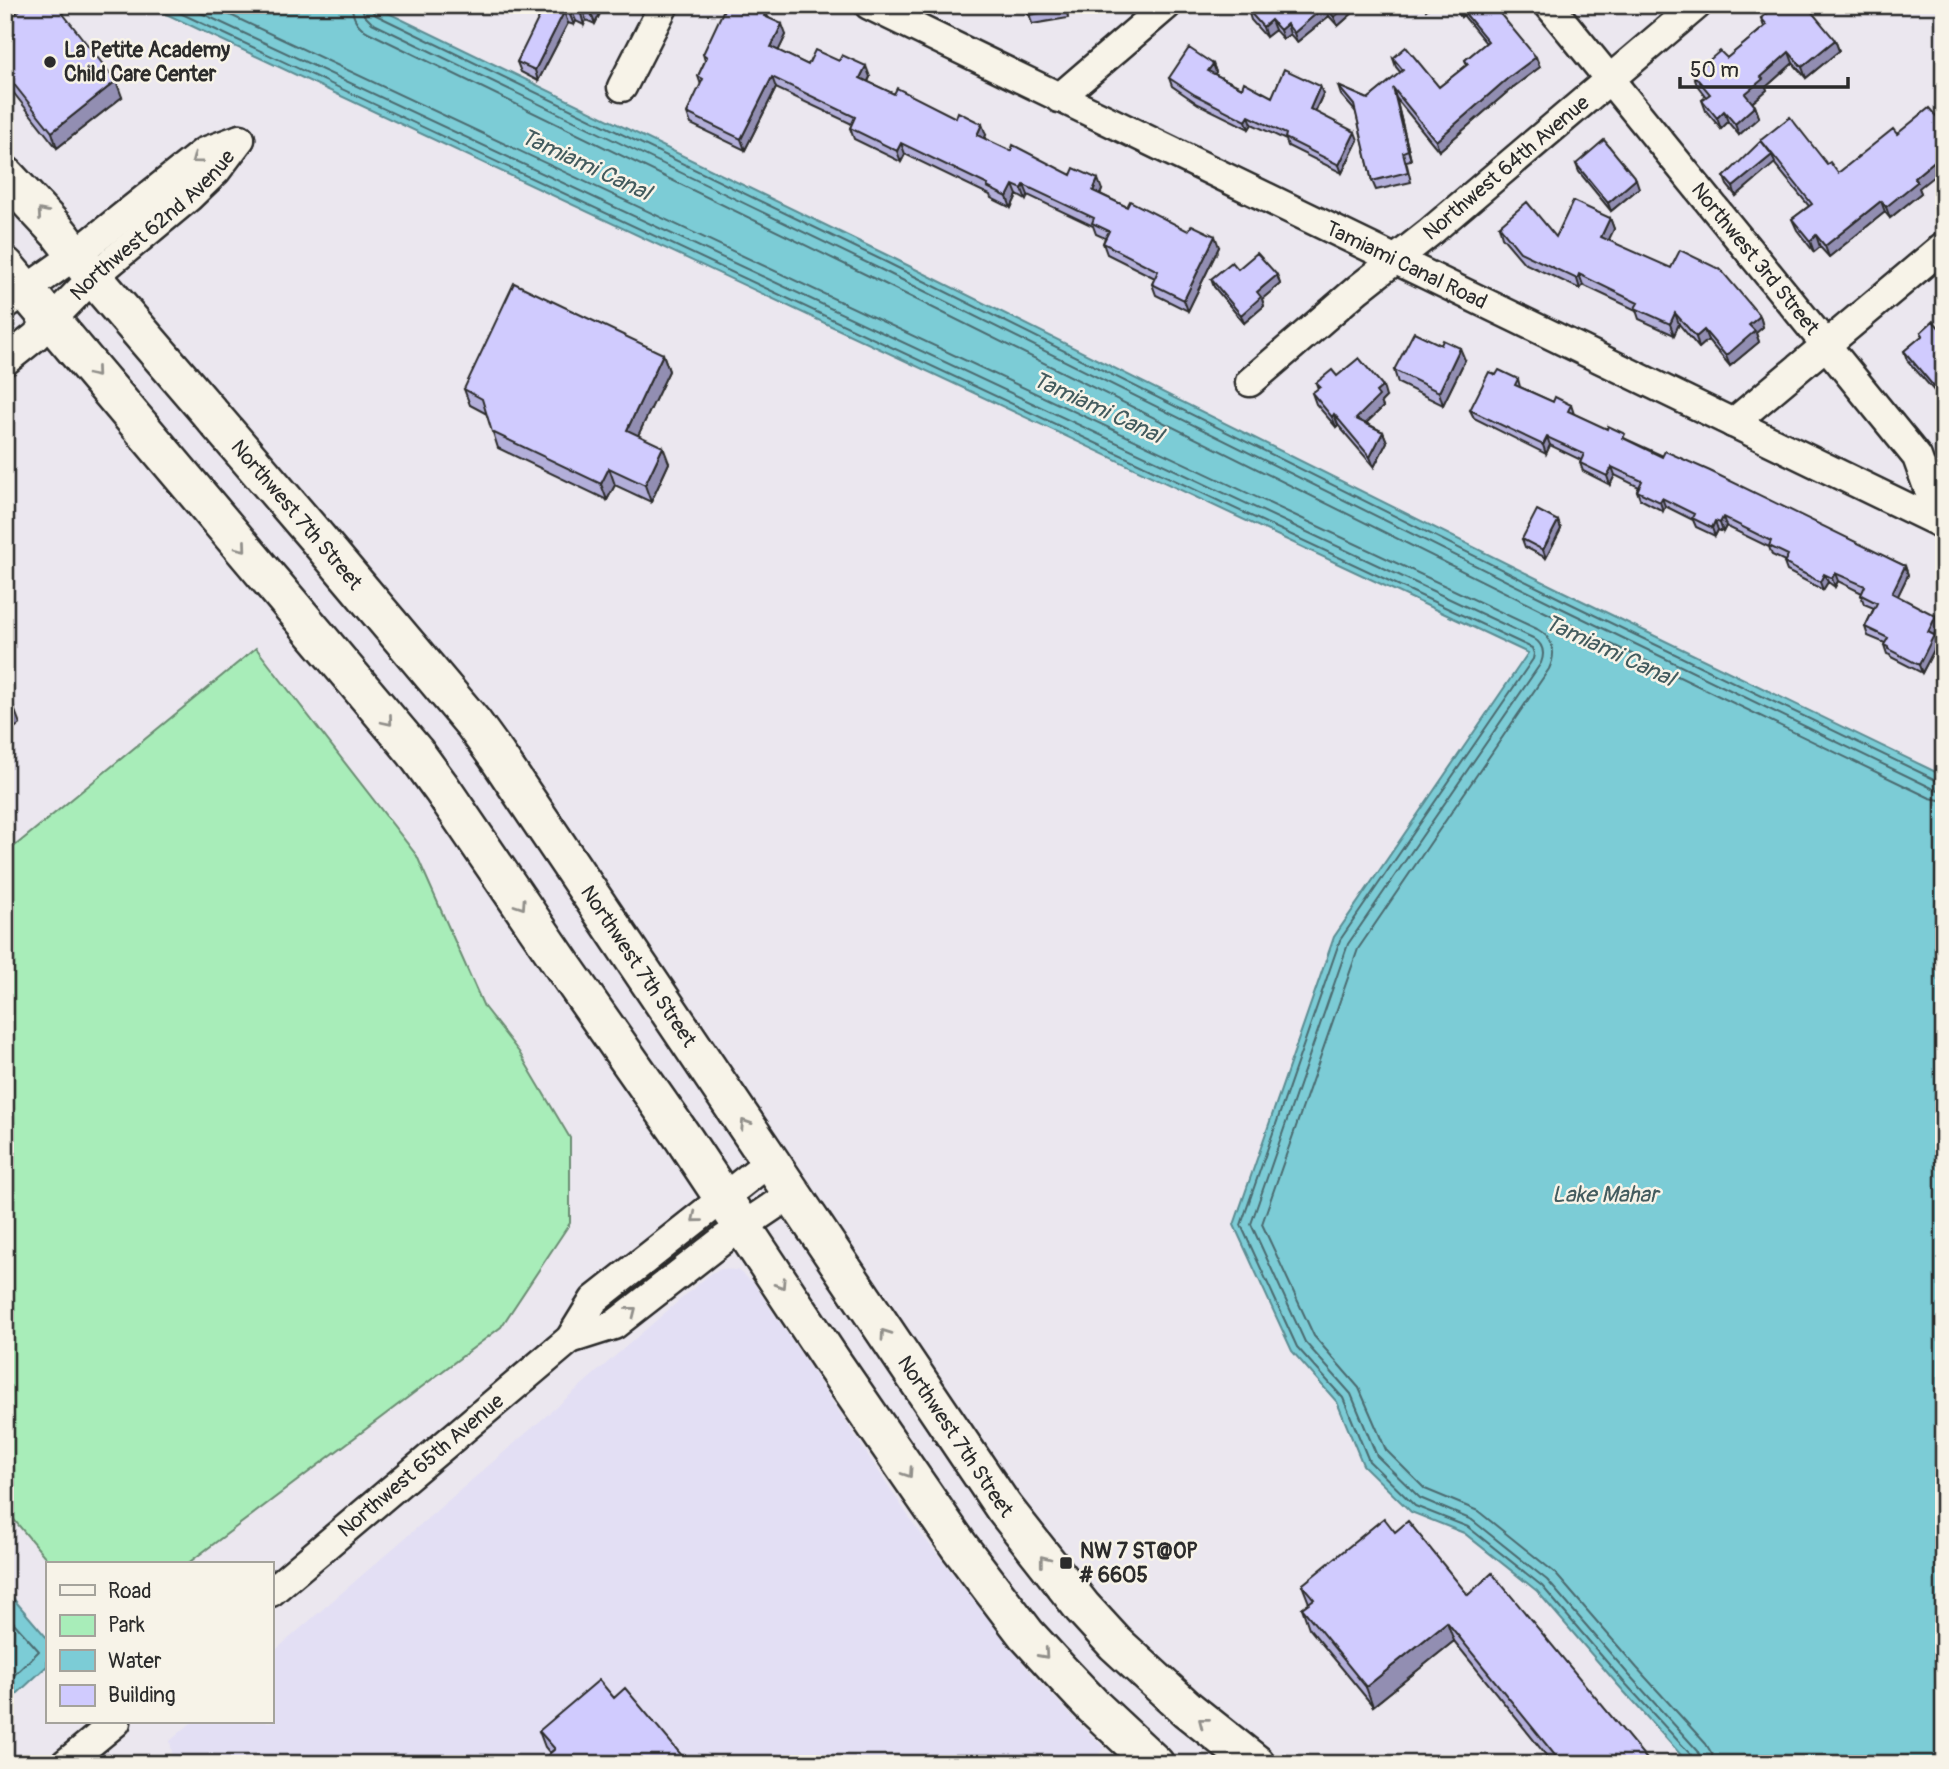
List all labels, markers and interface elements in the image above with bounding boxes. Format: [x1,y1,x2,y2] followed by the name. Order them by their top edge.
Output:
[64,37,230,88] place label: La Petite Academy Child Care Center
[1680,46,1848,90] scale bar
[42,54,58,70] marker: La Petite Academy Child Care Center
[1690,57,1739,84] text: 50 m
[1417,89,1596,246] street label: Northwest 64th Avenue
[516,122,658,208] water label: Tamiami Canal
[64,144,242,307] street label: Northwest 62nd Avenue
[191,150,203,163] one-way arrow
[1685,177,1826,341] street label: Northwest 3rd Street
[38,209,50,222] one-way arrow
[1321,215,1491,316] street label: Tamiami Canal Road
[87,364,99,377] one-way arrow
[1028,365,1170,451] water label: Tamiami Canal
[225,434,368,596] street label: Northwest 7th Street
[233,539,246,551] one-way arrow
[1540,608,1682,694] water label: Tamiami Canal
[380,712,392,725] one-way arrow
[574,880,703,1053] street label: Northwest 7th Street
[513,897,525,910] one-way arrow
[741,1119,753,1132] one-way arrow
[1552,1180,1661,1209] water label: Lake Mahar
[692,1209,704,1222] one-way arrow
[773,1276,785,1289] one-way arrow
[624,1306,636,1319] one-way arrow
[880,1328,893,1341] one-way arrow
[891,1351,1020,1523] street label: Northwest 7th Street
[332,1387,510,1544] street label: Northwest 65th Avenue
[899,1465,912,1478] one-way arrow
[1079,1538,1198,1589] place label: NW 7 ST@OP # 6605
[1039,1555,1052,1567] one-way arrow
[1058,1555,1074,1571] marker: NW 7 ST@OP # 6605
[46,1562,273,1724] legend
[108,1578,152,1605] text: Road
[108,1612,145,1639] text: Park
[1036,1646,1049,1659] one-way arrow
[108,1648,162,1675] text: Water
[108,1682,175,1709] text: Building
[1198,1717,1210,1730] one-way arrow

